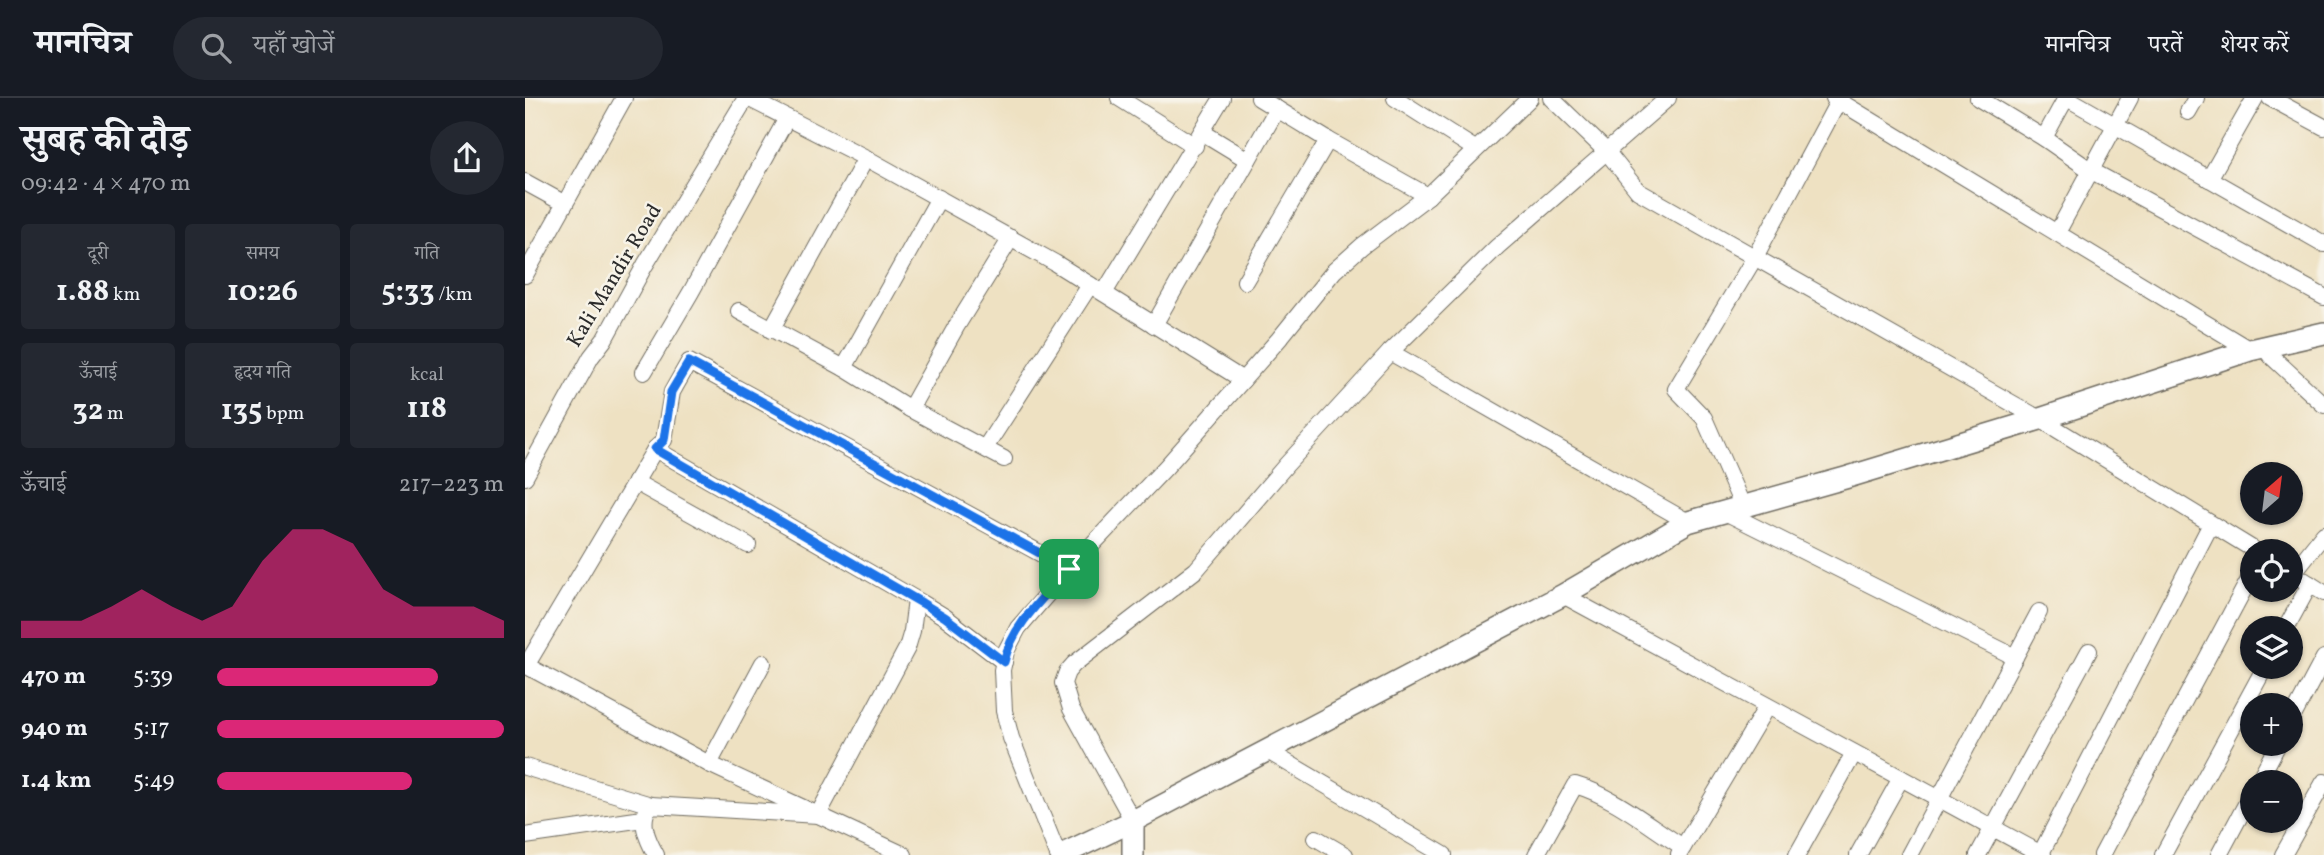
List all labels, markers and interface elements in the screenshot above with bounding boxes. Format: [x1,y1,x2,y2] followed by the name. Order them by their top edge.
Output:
[173,17,663,80] search box
[35,22,131,68] text: मानचित्र
[253,28,334,64] text: यहाँ खोजें
[197,29,235,67] icon: search
[2045,29,2110,63] text: मानचित्र
[2148,29,2183,63] text: परतें
[2221,29,2289,63] text: शेयर करें
[21,115,189,168] text: सुबह की दौड़
[430,121,504,195] button: share
[21,168,191,200] text: 09:42 · 4 × 470 m
[561,199,669,353] street label: Kali Mandir Road
[88,241,108,267] text: दूरी
[246,241,279,267] text: समय
[414,241,439,267] text: गति
[56,271,109,313] text: 1.88
[227,271,298,313] text: 10:26
[381,271,435,313] text: 5:33
[109,282,140,308] text: km
[435,282,473,308] text: /km
[79,360,117,386] text: ऊँचाई
[234,360,291,386] text: हृदय गति
[410,362,444,388] text: kcal
[407,388,447,430] text: 118
[72,390,103,432] text: 32
[221,390,262,432] text: 135
[103,401,124,427] text: m
[262,401,304,427] text: bpm
[2240,462,2303,525] north arrow
[2240,462,2303,833] map controls
[21,469,66,501] text: ऊँचाई
[399,469,504,501] text: 217–223 m
[1039,539,1099,599] pin
[2240,539,2303,602] button: locate
[1050,550,1088,588] icon: arrive
[2240,616,2303,679] button: layers
[21,661,86,693] text: 470 m
[133,661,173,693] text: 5:39
[2240,693,2303,756] button: +
[21,713,88,745] text: 940 m
[133,713,170,745] text: 5:17
[21,765,92,797] text: 1.4 km
[133,765,174,797] text: 5:49
[2240,770,2303,833] button: −

